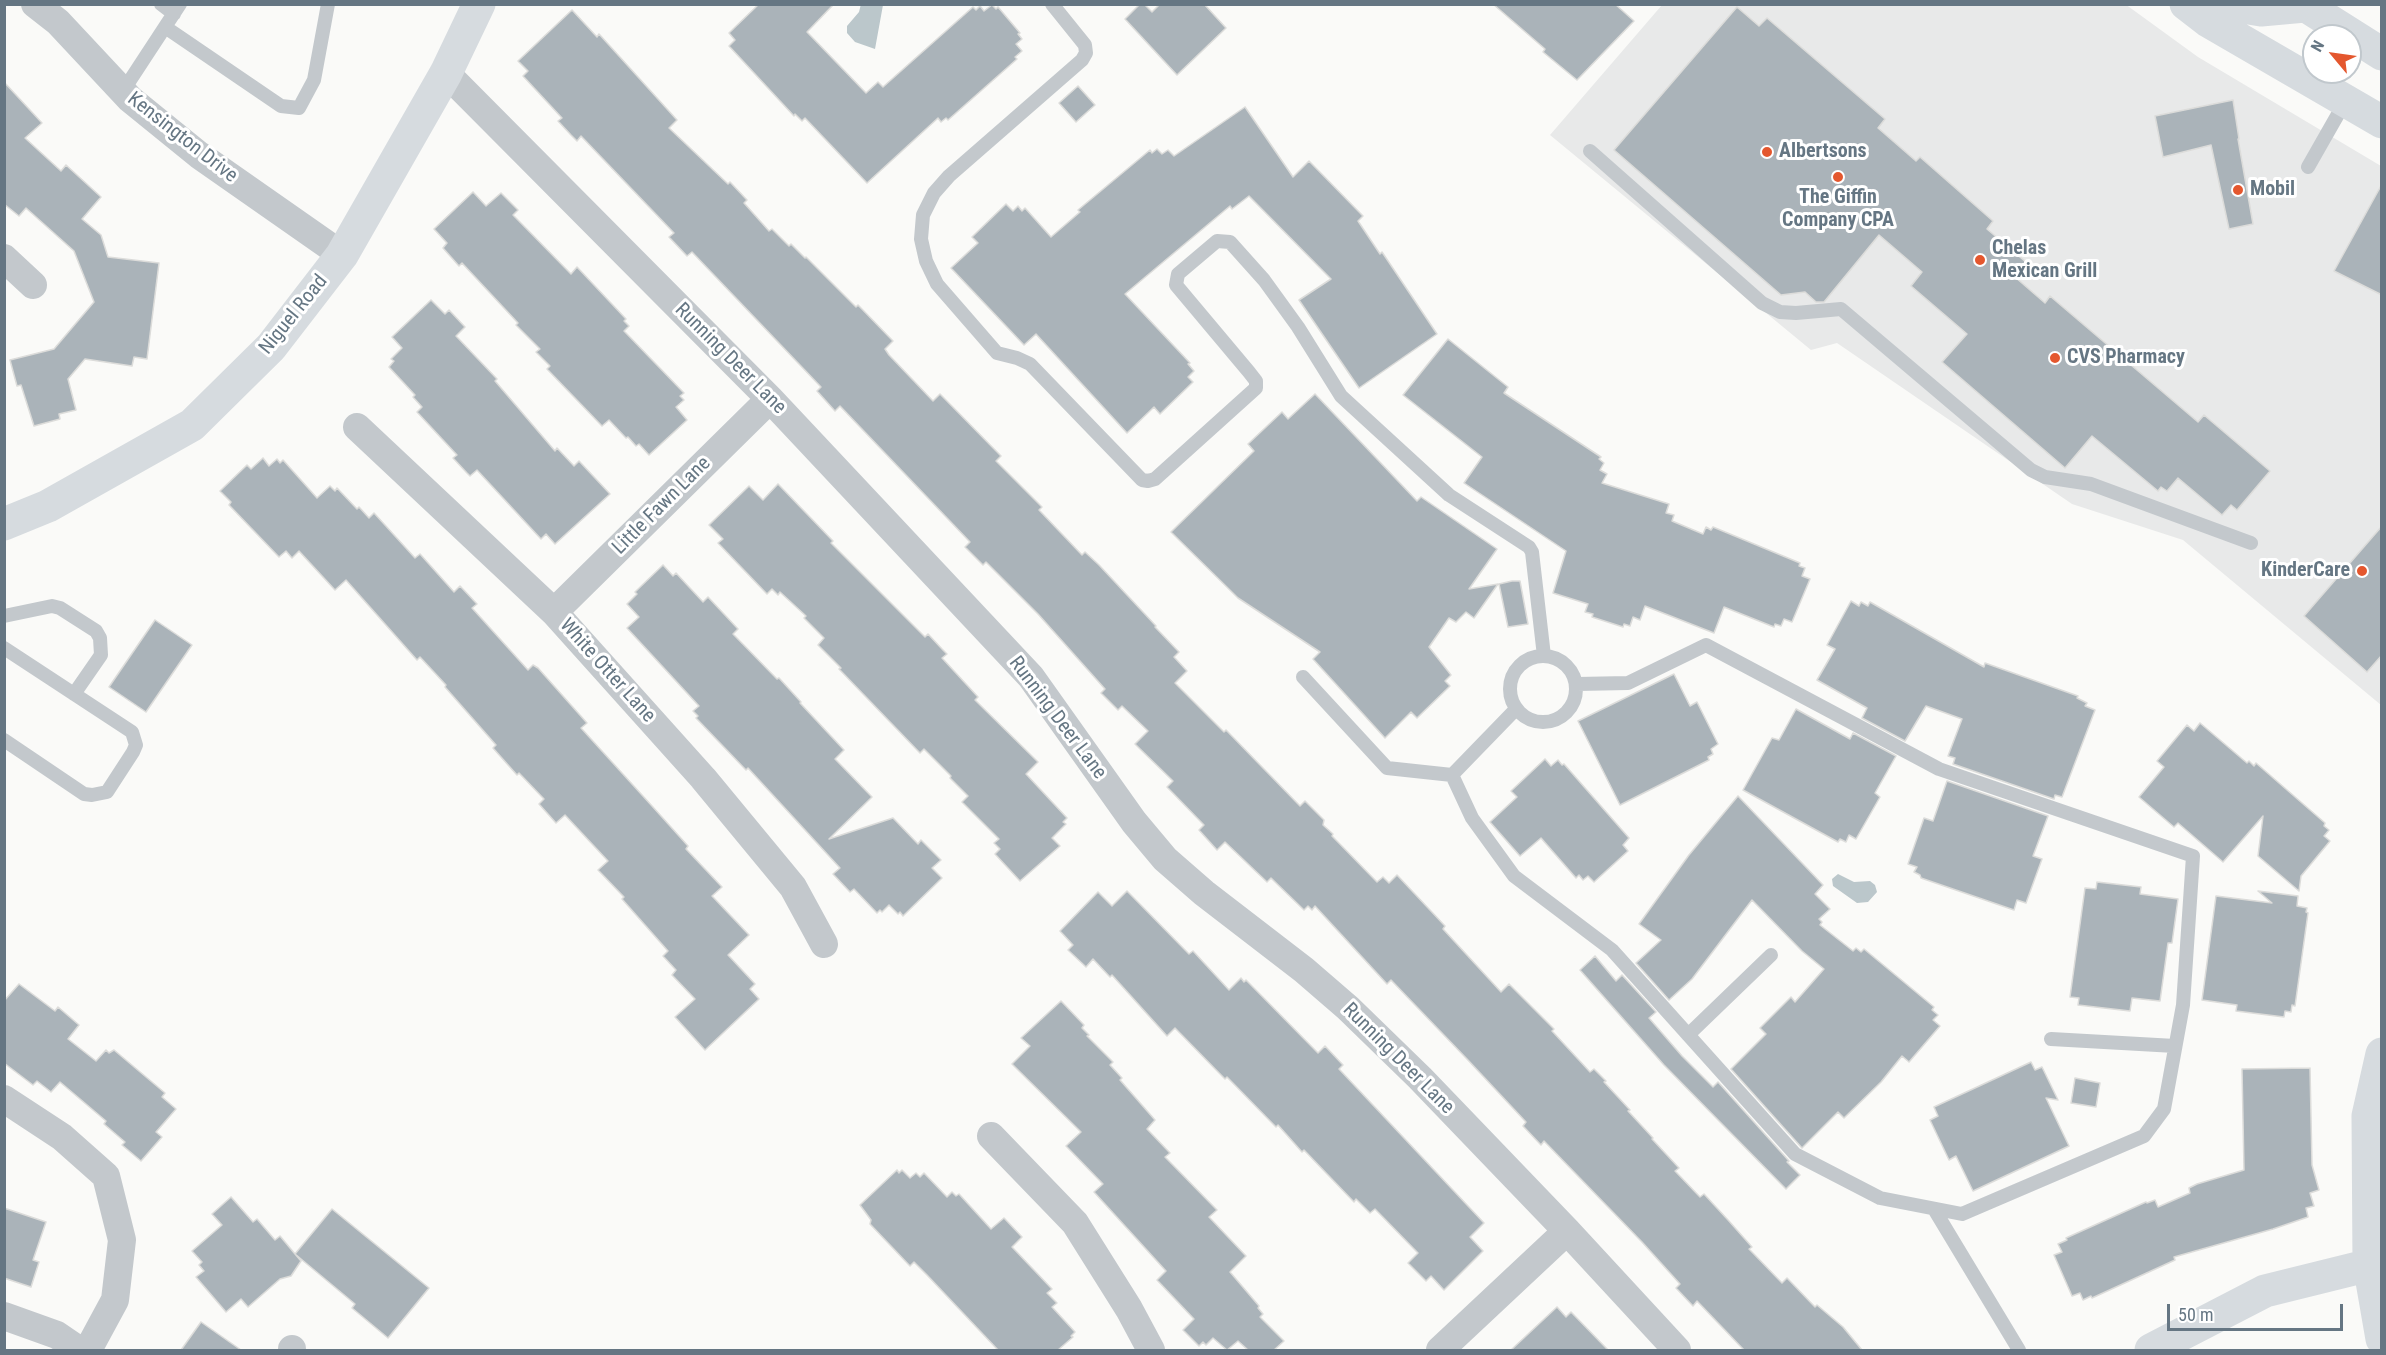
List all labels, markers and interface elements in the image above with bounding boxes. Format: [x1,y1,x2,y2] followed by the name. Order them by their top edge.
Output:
[2302,24,2362,84] north arrow
[2307,37,2328,55] text: N
[122,88,242,188] street label: Kensington Drive
[1779,140,1867,164] place label: Albertsons
[1760,145,1774,159] marker: Albertsons
[1831,170,1845,184] marker: The Giffin Company CPA
[2250,178,2295,202] place label: Mobil
[2231,183,2245,197] marker: Mobil
[1782,186,1894,233] place label: The Giffin Company CPA
[1992,237,2097,284] place label: Chelas Mexican Grill
[1973,253,1987,267] marker: Chelas Mexican Grill
[255,270,333,360] street label: Niguel Road
[669,298,791,420] street label: Running Deer Lane
[2067,346,2185,370] place label: CVS Pharmacy
[2048,351,2062,365] marker: CVS Pharmacy
[608,452,716,560] street label: Little Fawn Lane
[2261,559,2350,583] place label: KinderCare
[2355,564,2369,578] marker: KinderCare
[554,614,660,728] street label: White Otter Lane
[1003,652,1111,784] street label: Running Deer Lane
[1337,998,1459,1120] street label: Running Deer Lane
[2170,1292,2346,1330] scale bar
[2178,1304,2213,1325] text: 50 m

